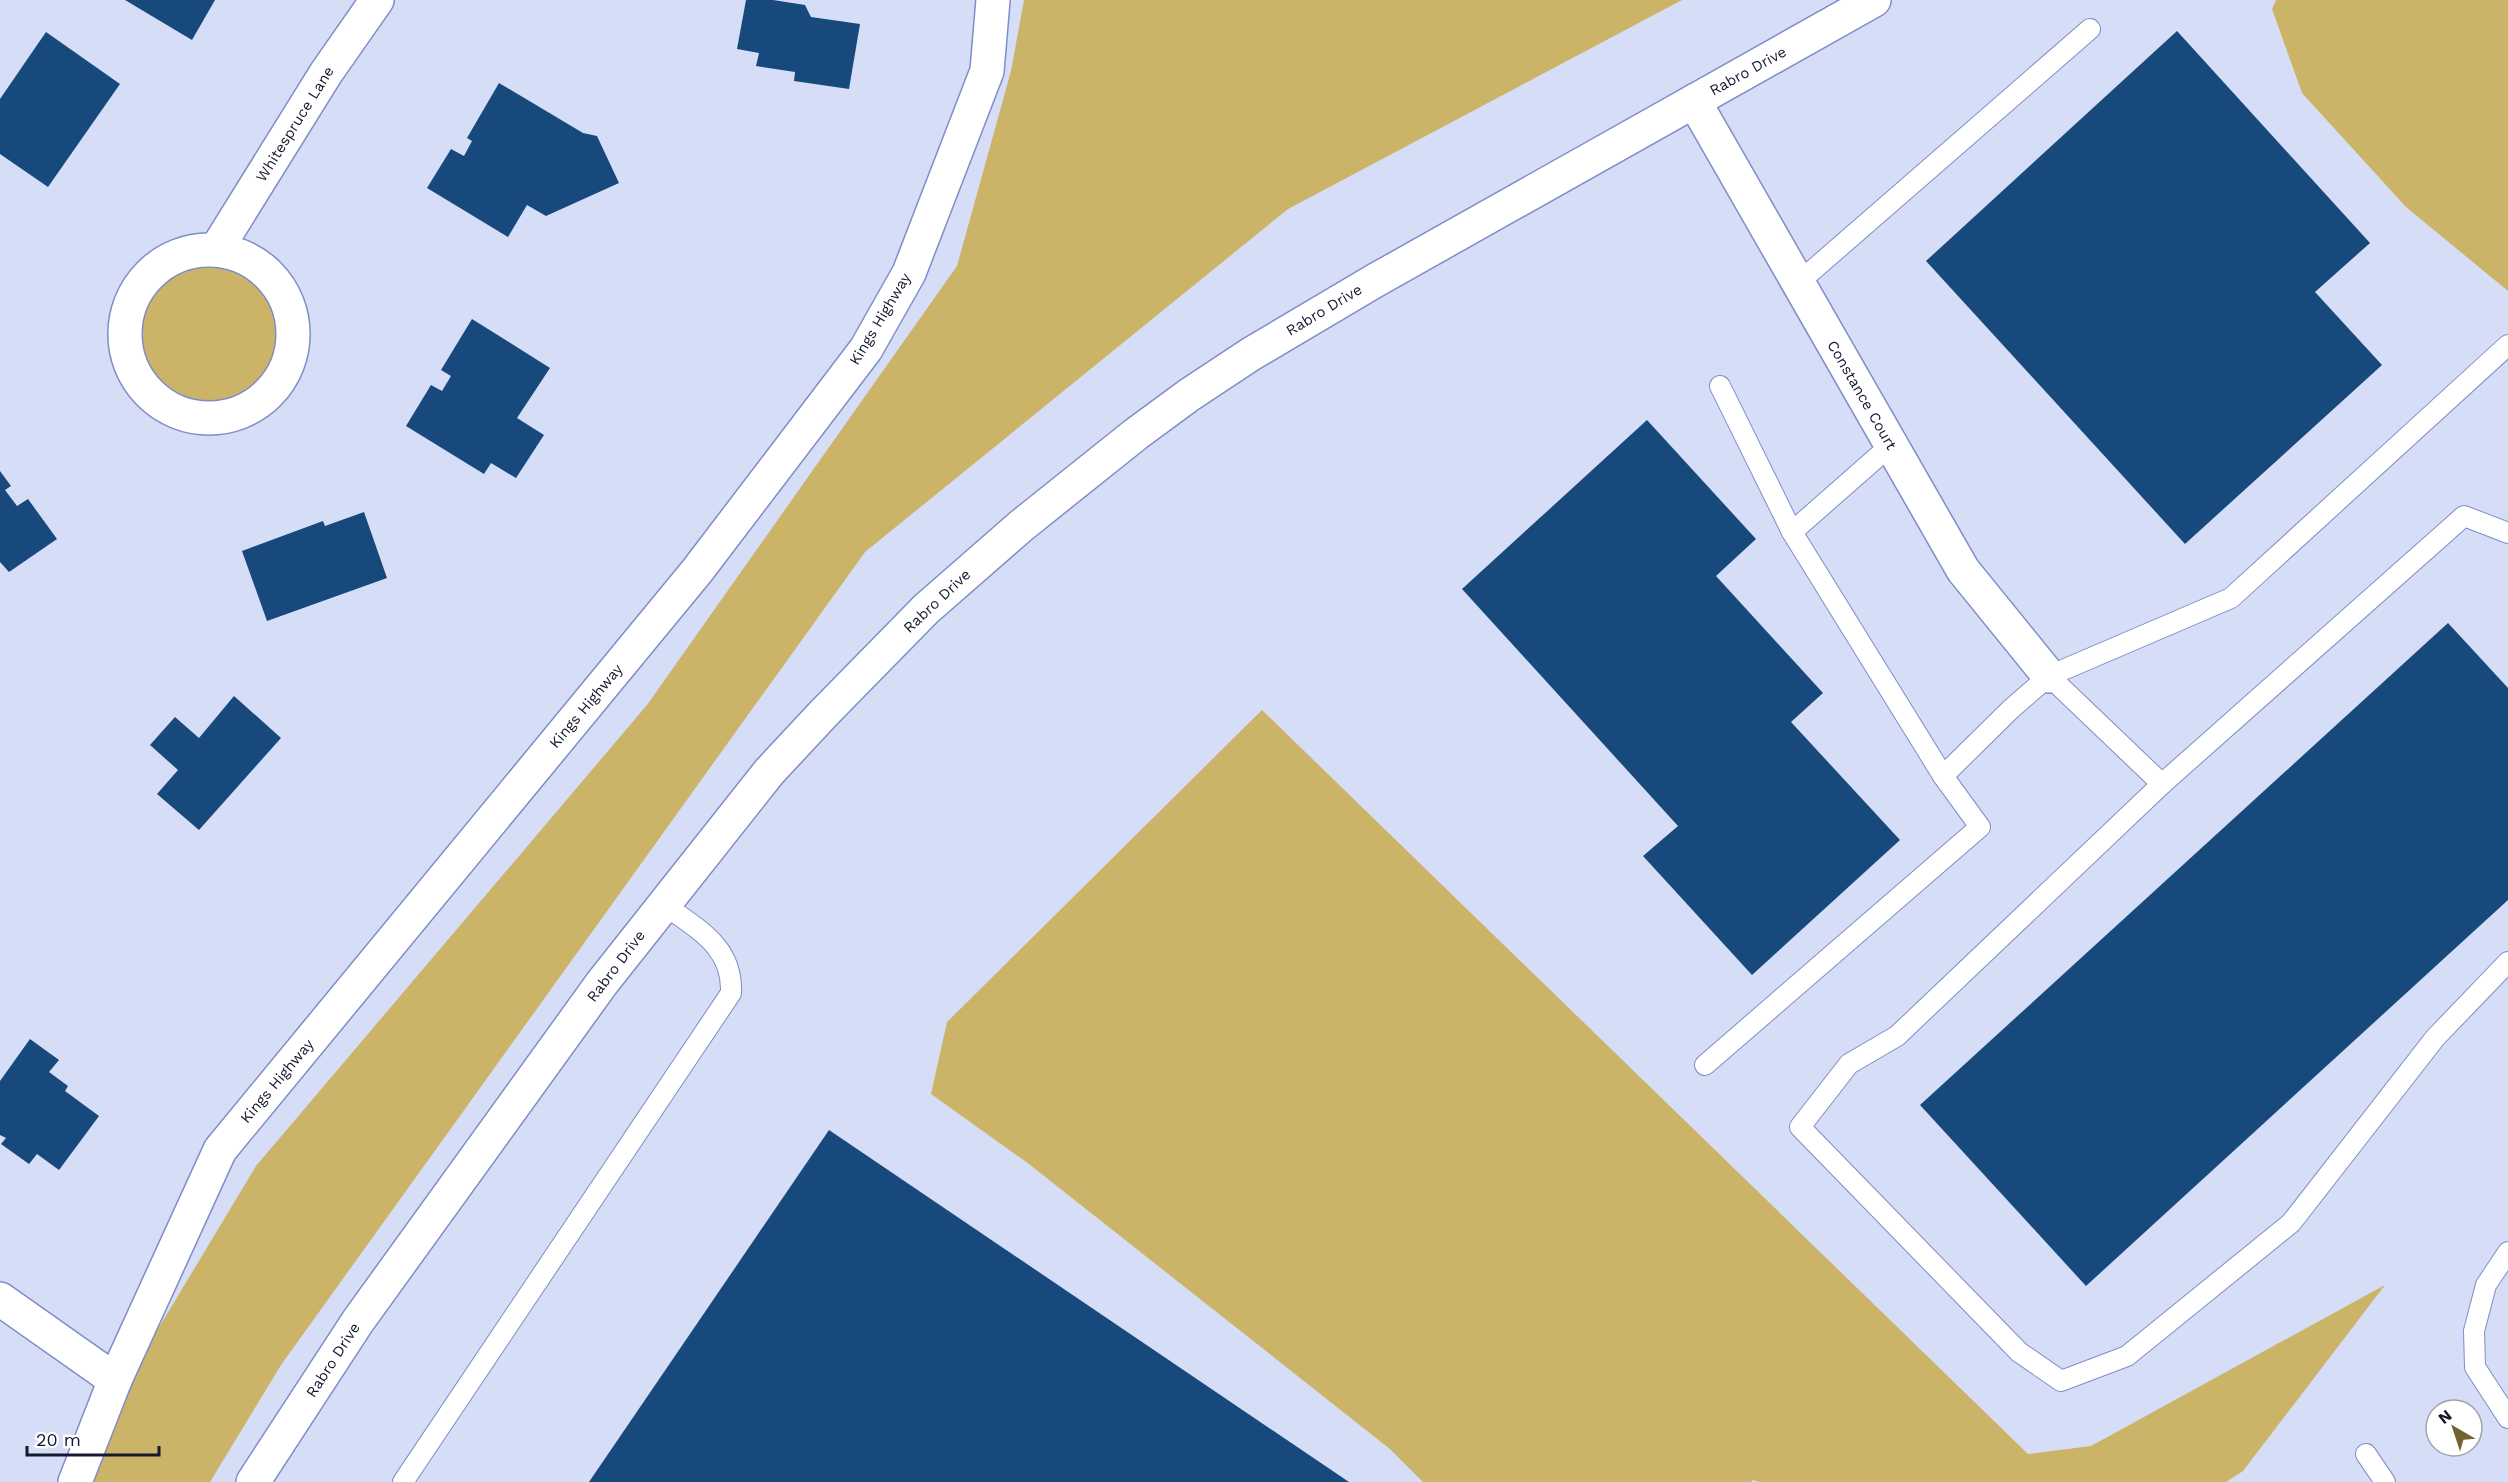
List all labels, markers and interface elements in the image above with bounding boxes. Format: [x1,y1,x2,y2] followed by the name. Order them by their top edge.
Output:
[1706,42,1790,100] street label: Rabro Drive
[252,63,338,185] street label: Whitespruce Lane
[845,269,915,368] street label: Kings Highway
[1283,280,1365,340] street label: Rabro Drive
[1823,337,1901,453] street label: Constance Court
[900,565,974,637] street label: Rabro Drive
[546,660,627,752] street label: Kings Highway
[583,927,649,1005] street label: Rabro Drive
[237,1035,318,1127] street label: Kings Highway
[302,1319,364,1401] street label: Rabro Drive
[2424,1398,2484,1458] north arrow
[2434,1406,2455,1428] text: N
[27,1419,159,1457] scale bar
[36,1429,81,1450] text: 20 m

